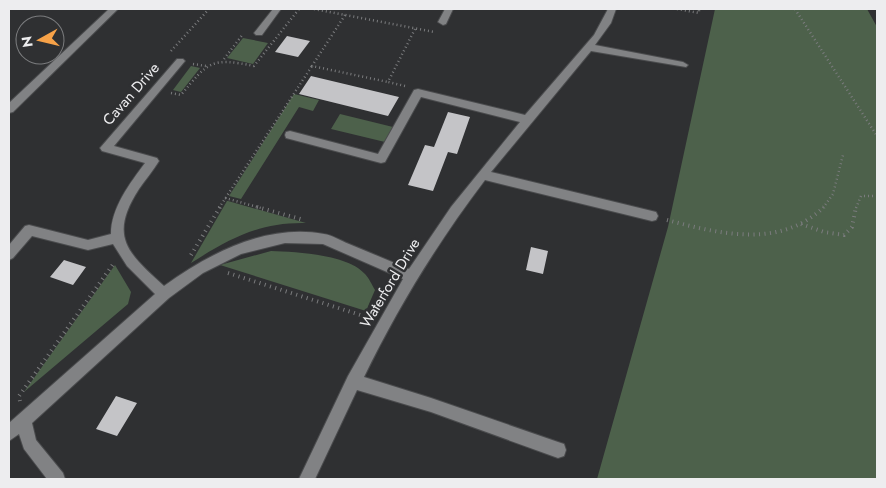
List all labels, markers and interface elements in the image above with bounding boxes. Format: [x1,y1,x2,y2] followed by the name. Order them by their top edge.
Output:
[15,15,65,65] north arrow
[16,35,38,49] text: N
[97,58,165,130] street label: Cavan Drive
[355,234,426,332] street label: Waterford Drive

